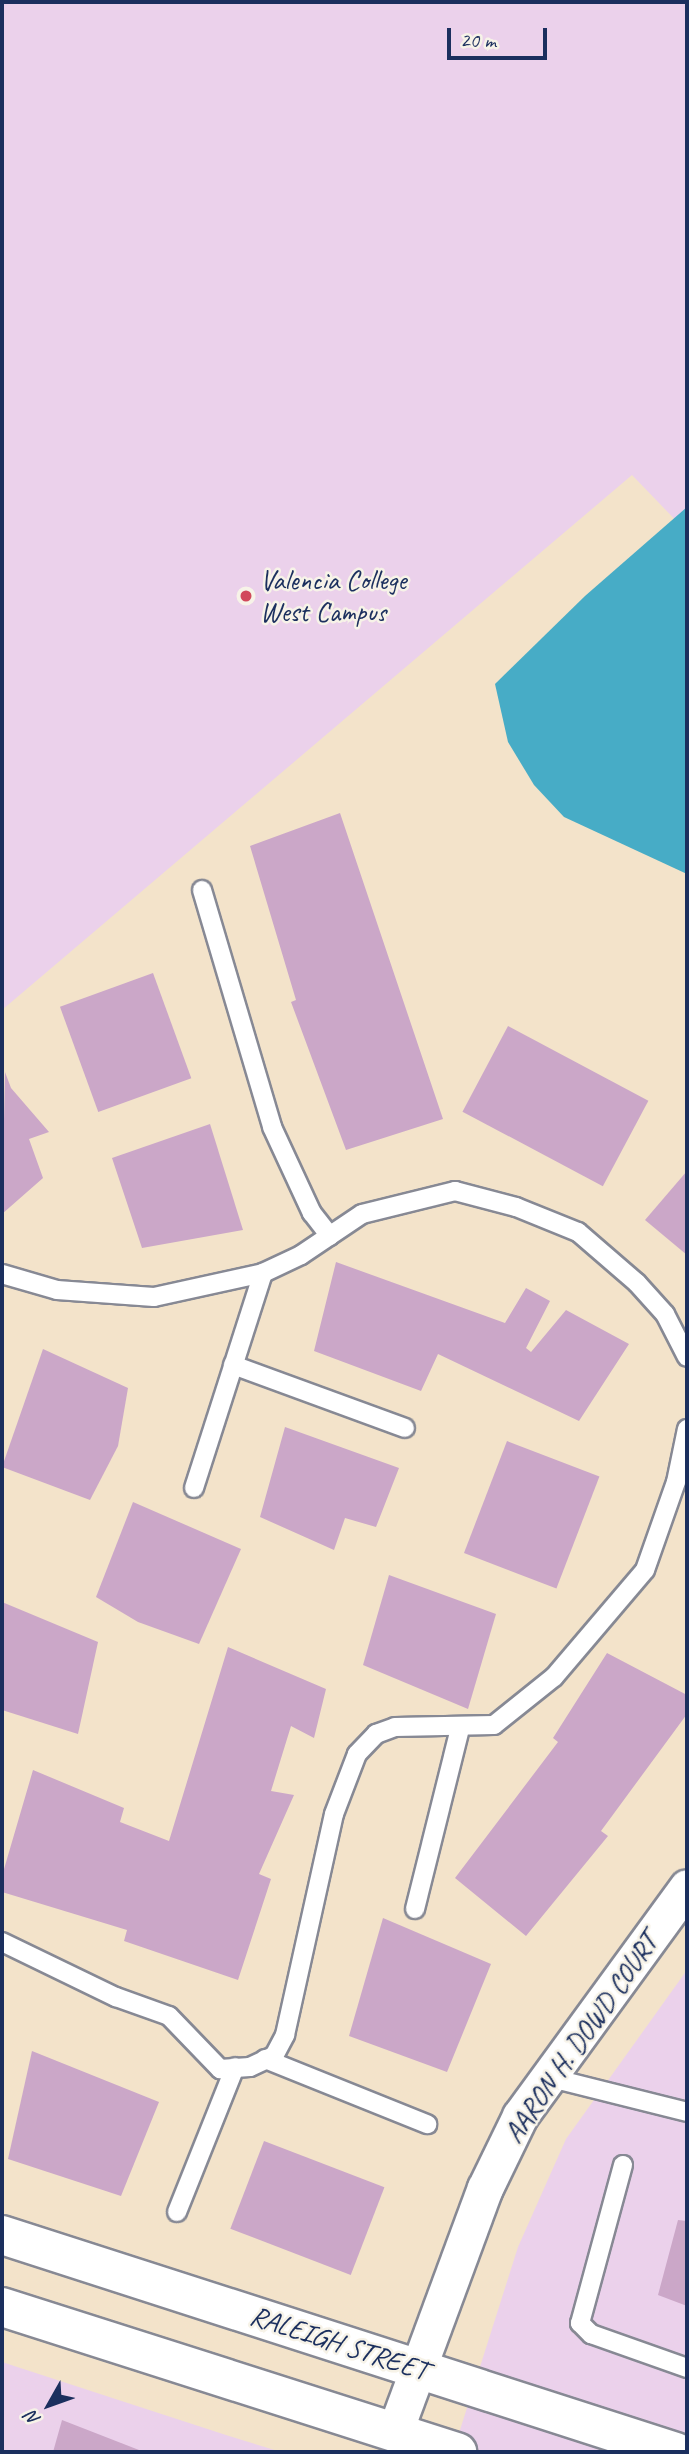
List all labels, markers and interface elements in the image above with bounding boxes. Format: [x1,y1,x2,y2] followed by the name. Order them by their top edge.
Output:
[451,14,551,58] scale bar
[460,27,496,53] text: 20 m
[260,563,406,629] place label: Valencia College West Campus
[238,588,254,604] marker: Valencia College West Campus
[496,1927,666,2149] street label: AARON H. DOWD COURT
[246,2299,432,2387] street label: RALEIGH STREET
[14,2370,84,2440] north arrow
[20,2406,46,2431] text: N

